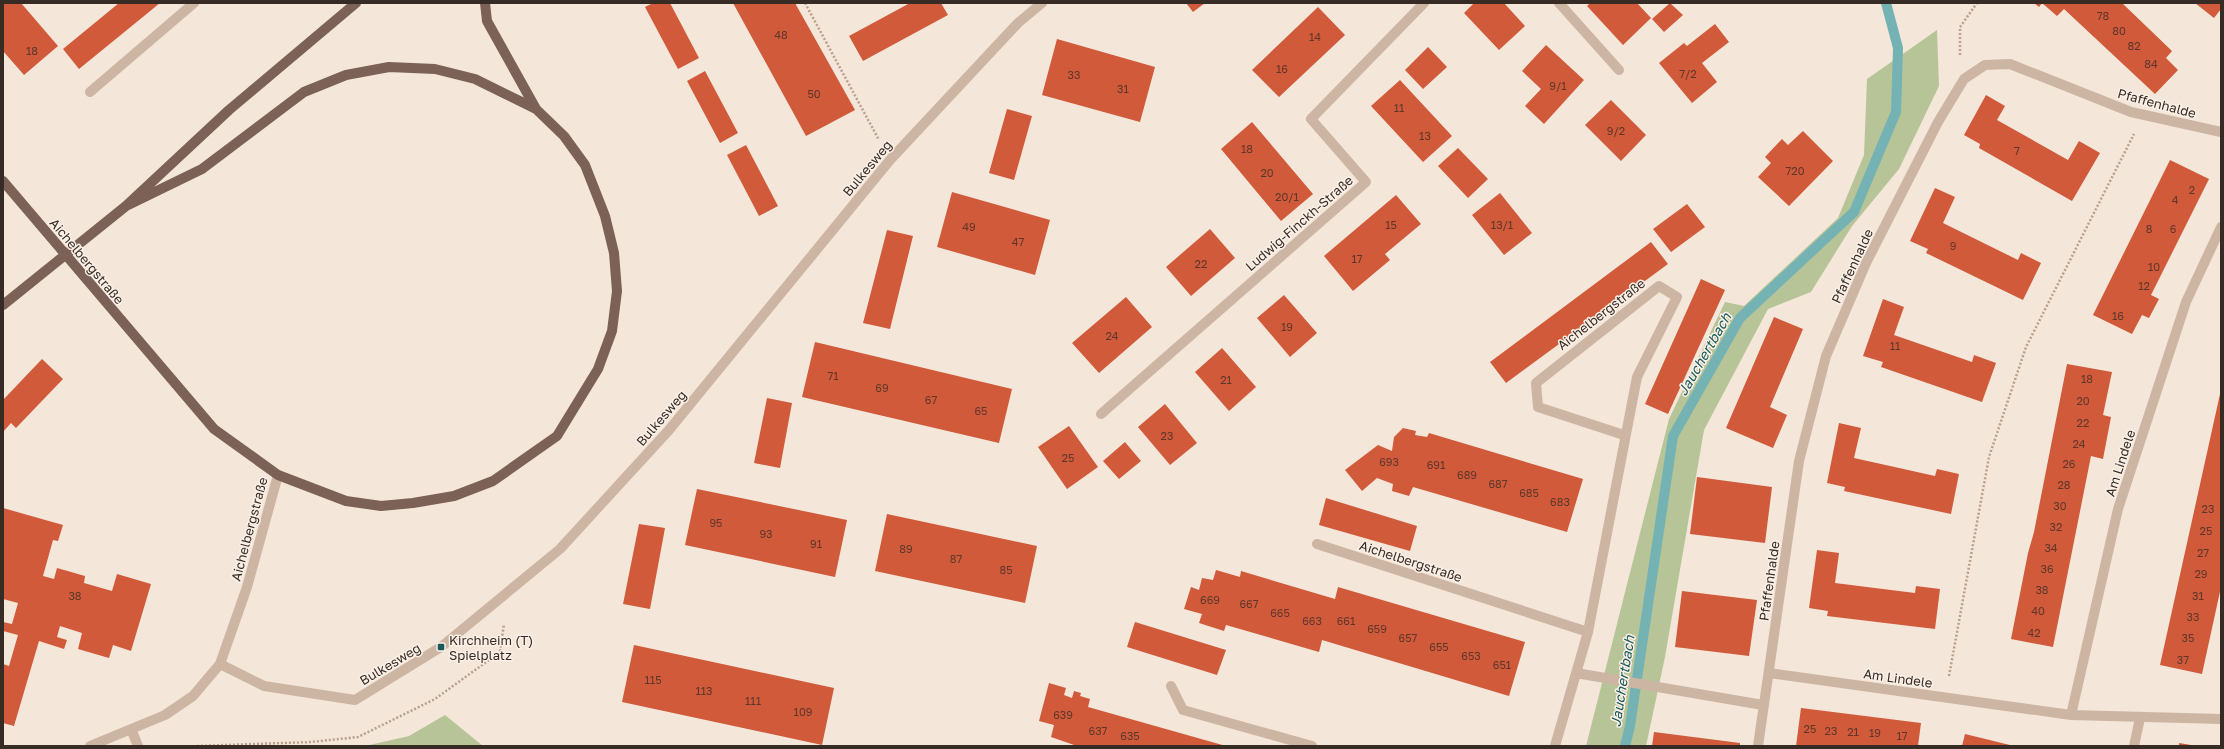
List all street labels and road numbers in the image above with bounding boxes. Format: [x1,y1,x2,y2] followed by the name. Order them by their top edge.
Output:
[2116,85,2198,121] street label: Pfaffenhalde
[839,137,895,199] street label: Bulkesweg
[1242,172,1356,274] street label: Ludwig-Finckh-Straße
[47,215,127,307] street label: Aichelbergstraße
[1828,226,1876,306] street label: Pfaffenhalde
[1554,275,1648,353] street label: Aichelbergstraße
[633,387,689,449] street label: Bulkesweg
[2102,427,2138,499] street label: Am Lindele
[227,475,271,583] street label: Aichelbergstraße
[1358,537,1464,585] street label: Aichelbergstraße
[1755,540,1783,622] street label: Pfaffenhalde
[357,640,423,688] street label: Bulkesweg
[1862,665,1934,691] street label: Am Lindele

